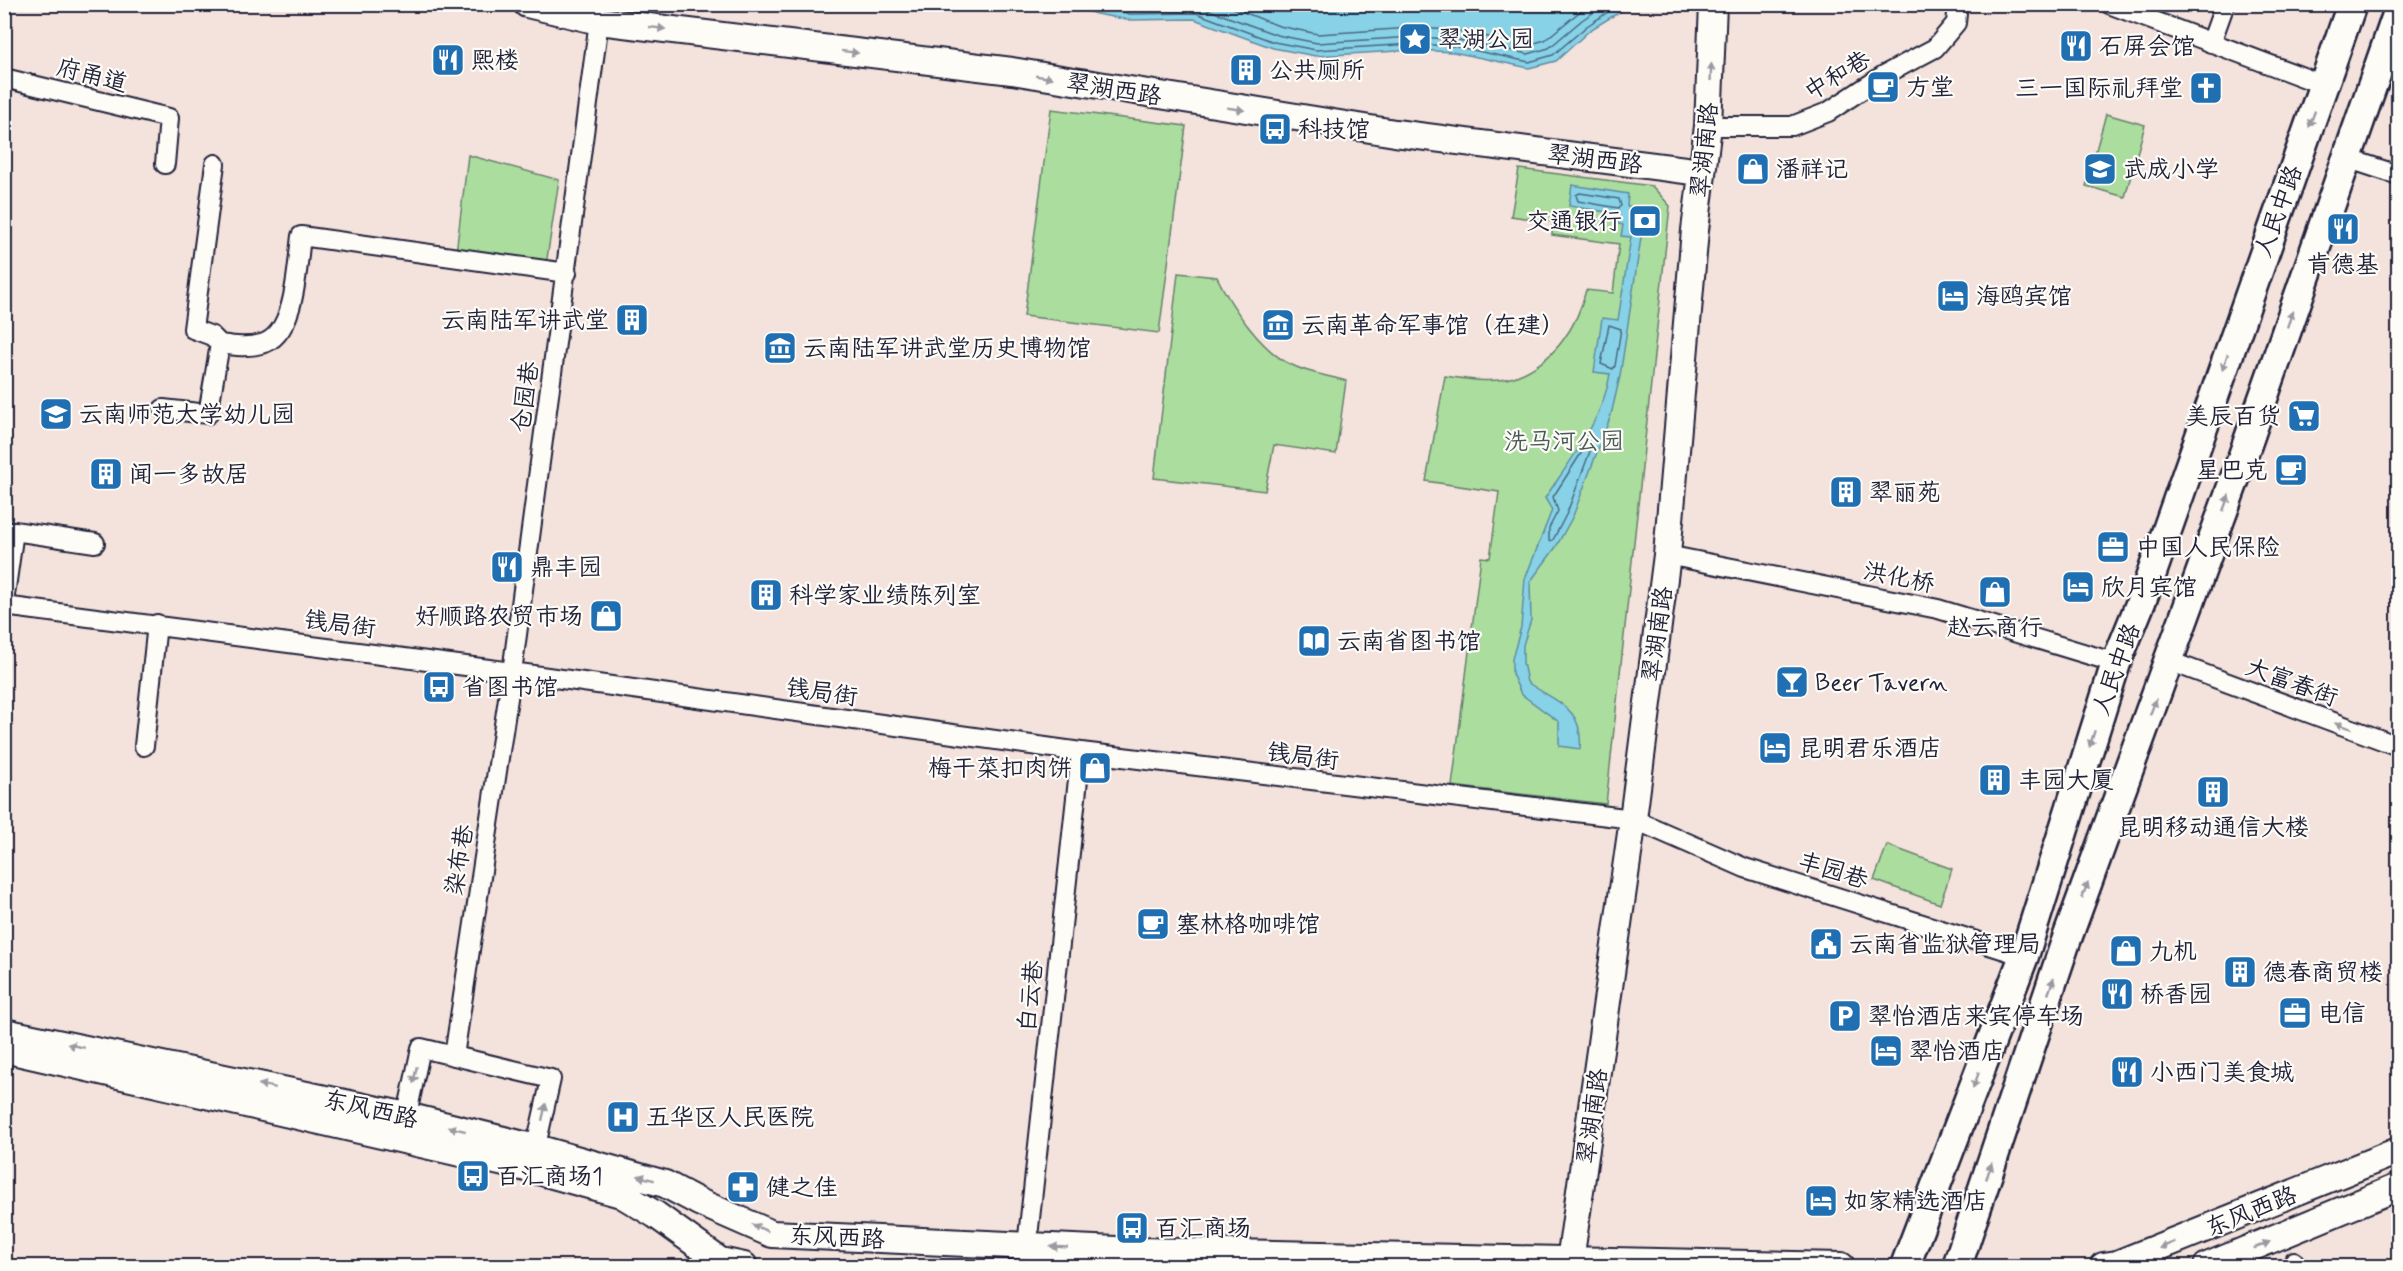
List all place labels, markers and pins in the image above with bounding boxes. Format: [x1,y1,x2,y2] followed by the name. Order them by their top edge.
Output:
[1397,21,1433,57] place icon: 翠湖公园
[1438,25,1534,56] place label: 翠湖公园
[2058,28,2094,64] restaurant icon: 石屏会馆
[2099,32,2195,63] place label: 石屏会馆
[430,42,466,78] restaurant icon: 熙楼
[471,46,519,77] place label: 熙楼
[1228,52,1264,88] building icon: 公共厕所
[1269,56,1365,87] place label: 公共厕所
[1865,69,1901,105] cafe icon: 方堂
[2188,70,2224,106] church icon: 三一国际礼拜堂
[1906,73,1954,104] place label: 方堂
[2015,74,2183,105] place label: 三一国际礼拜堂
[1257,111,1293,147] bus stop icon: 科技馆
[1298,115,1370,146] place label: 科技馆
[1735,151,1771,187] shop icon: 潘祥记
[2082,151,2118,187] school or university icon: 武成小学
[1776,155,1848,186] place label: 潘祥记
[2123,155,2219,186] place label: 武成小学
[1627,203,1663,239] bank icon: 交通银行
[1526,207,1622,238] place label: 交通银行
[2325,211,2361,247] restaurant icon: 肯德基
[2307,250,2379,281] place label: 肯德基
[1935,278,1971,314] hotel icon: 海鸥宾馆
[1976,282,2072,313] place label: 海鸥宾馆
[614,302,650,338] building icon: 云南陆军讲武堂
[441,306,609,337] place label: 云南陆军讲武堂
[1260,307,1296,343] museum icon: 云南革命军事馆（在建）
[1301,311,1565,342] place label: 云南革命军事馆（在建）
[762,330,798,366] museum icon: 云南陆军讲武堂历史博物馆
[803,334,1091,365] place label: 云南陆军讲武堂历史博物馆
[38,396,74,432] school or university icon: 云南师范大学幼儿园
[2286,398,2322,434] supermarket icon: 美辰百货
[79,400,295,431] place label: 云南师范大学幼儿园
[2185,402,2281,433] place label: 美辰百货
[2273,452,2309,488] cafe icon: 星巴克
[88,456,124,492] building icon: 闻一多故居
[2196,456,2268,487] place label: 星巴克
[129,460,249,491] place label: 闻一多故居
[1828,474,1864,510] building icon: 翠丽苑
[1869,478,1941,509] place label: 翠丽苑
[2095,529,2131,565] office icon: 中国人民保险
[2136,533,2280,564] place label: 中国人民保险
[489,549,525,585] restaurant icon: 鼎丰园
[530,553,602,584] place label: 鼎丰园
[2060,569,2096,605] hotel icon: 欣月宾馆
[2101,573,2197,604] place label: 欣月宾馆
[1977,574,2013,610] shop icon: 赵云商行
[748,577,784,613] building icon: 科学家业绩陈列室
[789,581,981,612] place label: 科学家业绩陈列室
[588,598,624,634] shop icon: 好顺路农贸市场
[415,602,583,633] place label: 好顺路农贸市场
[1947,613,2043,644] place label: 赵云商行
[1296,623,1332,659] library icon: 云南省图书馆
[1337,627,1481,658] place label: 云南省图书馆
[1774,664,1810,700] bar icon: Beer Tavern
[1815,668,1948,699] place label: Beer Tavern
[421,669,457,705] bus stop icon: 省图书馆
[462,673,558,704] place label: 省图书馆
[1757,730,1793,766] hotel icon: 昆明君乐酒店
[1798,734,1942,765] place label: 昆明君乐酒店
[1077,750,1113,786] shop icon: 梅干菜扣肉饼
[928,754,1072,785] place label: 梅干菜扣肉饼
[1977,762,2013,798] building icon: 丰园大厦
[2018,766,2114,797] place label: 丰园大厦
[2195,774,2231,810] building icon: 昆明移动通信大楼
[2117,813,2309,844] place label: 昆明移动通信大楼
[1135,906,1171,942] cafe icon: 塞林格咖啡馆
[1176,910,1320,941] place label: 塞林格咖啡馆
[1808,926,1844,962] public building icon: 云南省监狱管理局
[1849,930,2041,961] place label: 云南省监狱管理局
[2108,933,2144,969] shop icon: 九机
[2149,937,2197,968] place label: 九机
[2222,954,2258,990] building icon: 德春商贸楼
[2263,958,2383,989] place label: 德春商贸楼
[2099,976,2135,1012] restaurant icon: 桥香园
[2140,980,2212,1011] place label: 桥香园
[2277,995,2313,1031] office icon: 电信
[1827,998,1863,1034] parking icon: 翠怡酒店来宾停车场
[2318,999,2366,1030] place label: 电信
[1868,1002,2084,1033] place label: 翠怡酒店来宾停车场
[1868,1033,1904,1069] hotel icon: 翠怡酒店
[1909,1037,2005,1068] place label: 翠怡酒店
[2109,1054,2145,1090] restaurant icon: 小西门美食城
[2150,1058,2294,1089] place label: 小西门美食城
[605,1099,641,1135] hospital icon: 五华区人民医院
[646,1103,814,1134] place label: 五华区人民医院
[455,1158,491,1194] bus stop icon: 百汇商场1
[496,1162,603,1193] place label: 百汇商场1
[725,1169,761,1205] pharmacy icon: 健之佳
[766,1173,838,1204] place label: 健之佳
[1803,1183,1839,1219] hotel icon: 如家精选酒店
[1844,1187,1988,1218] place label: 如家精选酒店
[1114,1210,1150,1246] bus stop icon: 百汇商场
[1155,1214,1251,1245] place label: 百汇商场

